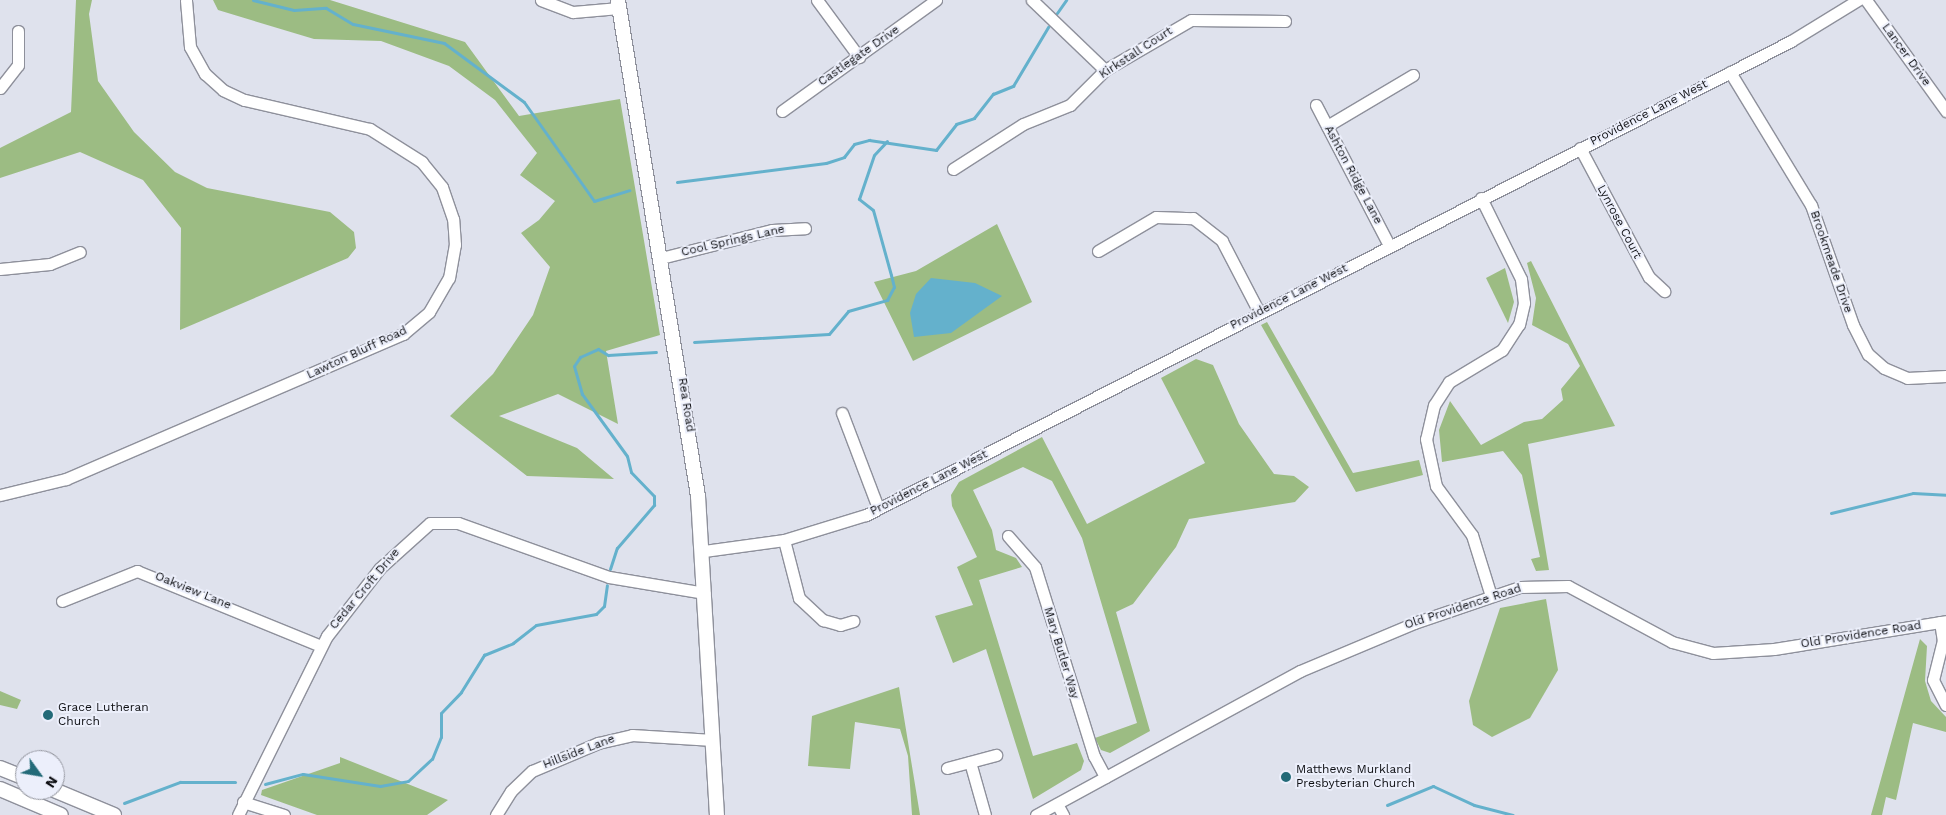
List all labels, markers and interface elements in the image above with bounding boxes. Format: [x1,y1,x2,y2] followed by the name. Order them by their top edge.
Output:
[1878,21,1934,89] street label: Lancer Drive
[816,23,902,89] street label: Castlegate Drive
[1097,24,1175,82] street label: Kirkstall Court
[1588,77,1710,149] street label: Providence Lane West
[1321,123,1385,227] street label: Ashton Ridge Lane
[1594,183,1644,261] street label: Lynrose Court
[1807,209,1855,315] street label: Brookmeade Drive
[680,222,786,260] street label: Cool Springs Lane
[1228,261,1350,333] street label: Providence Lane West
[304,323,410,383] street label: Lawton Bluff Road
[675,377,697,433] street label: Rea Road
[868,447,990,519] street label: Providence Lane West
[327,545,403,633] street label: Cedar Croft Drive
[153,569,233,613] street label: Oakview Lane
[1403,581,1523,633] street label: Old Providence Road
[1040,605,1082,701] street label: Mary Butler Way
[1800,618,1922,652] street label: Old Providence Road
[58,701,149,729] place label: Grace Lutheran Church
[42,709,54,721] marker: Grace Lutheran Church
[541,732,617,772] street label: Hillside Lane
[15,750,65,800] north arrow
[1296,763,1415,791] place label: Matthews Murkland Presbyterian Church
[1280,771,1292,783] marker: Matthews Murkland Presbyterian Church
[42,774,61,791] text: N

